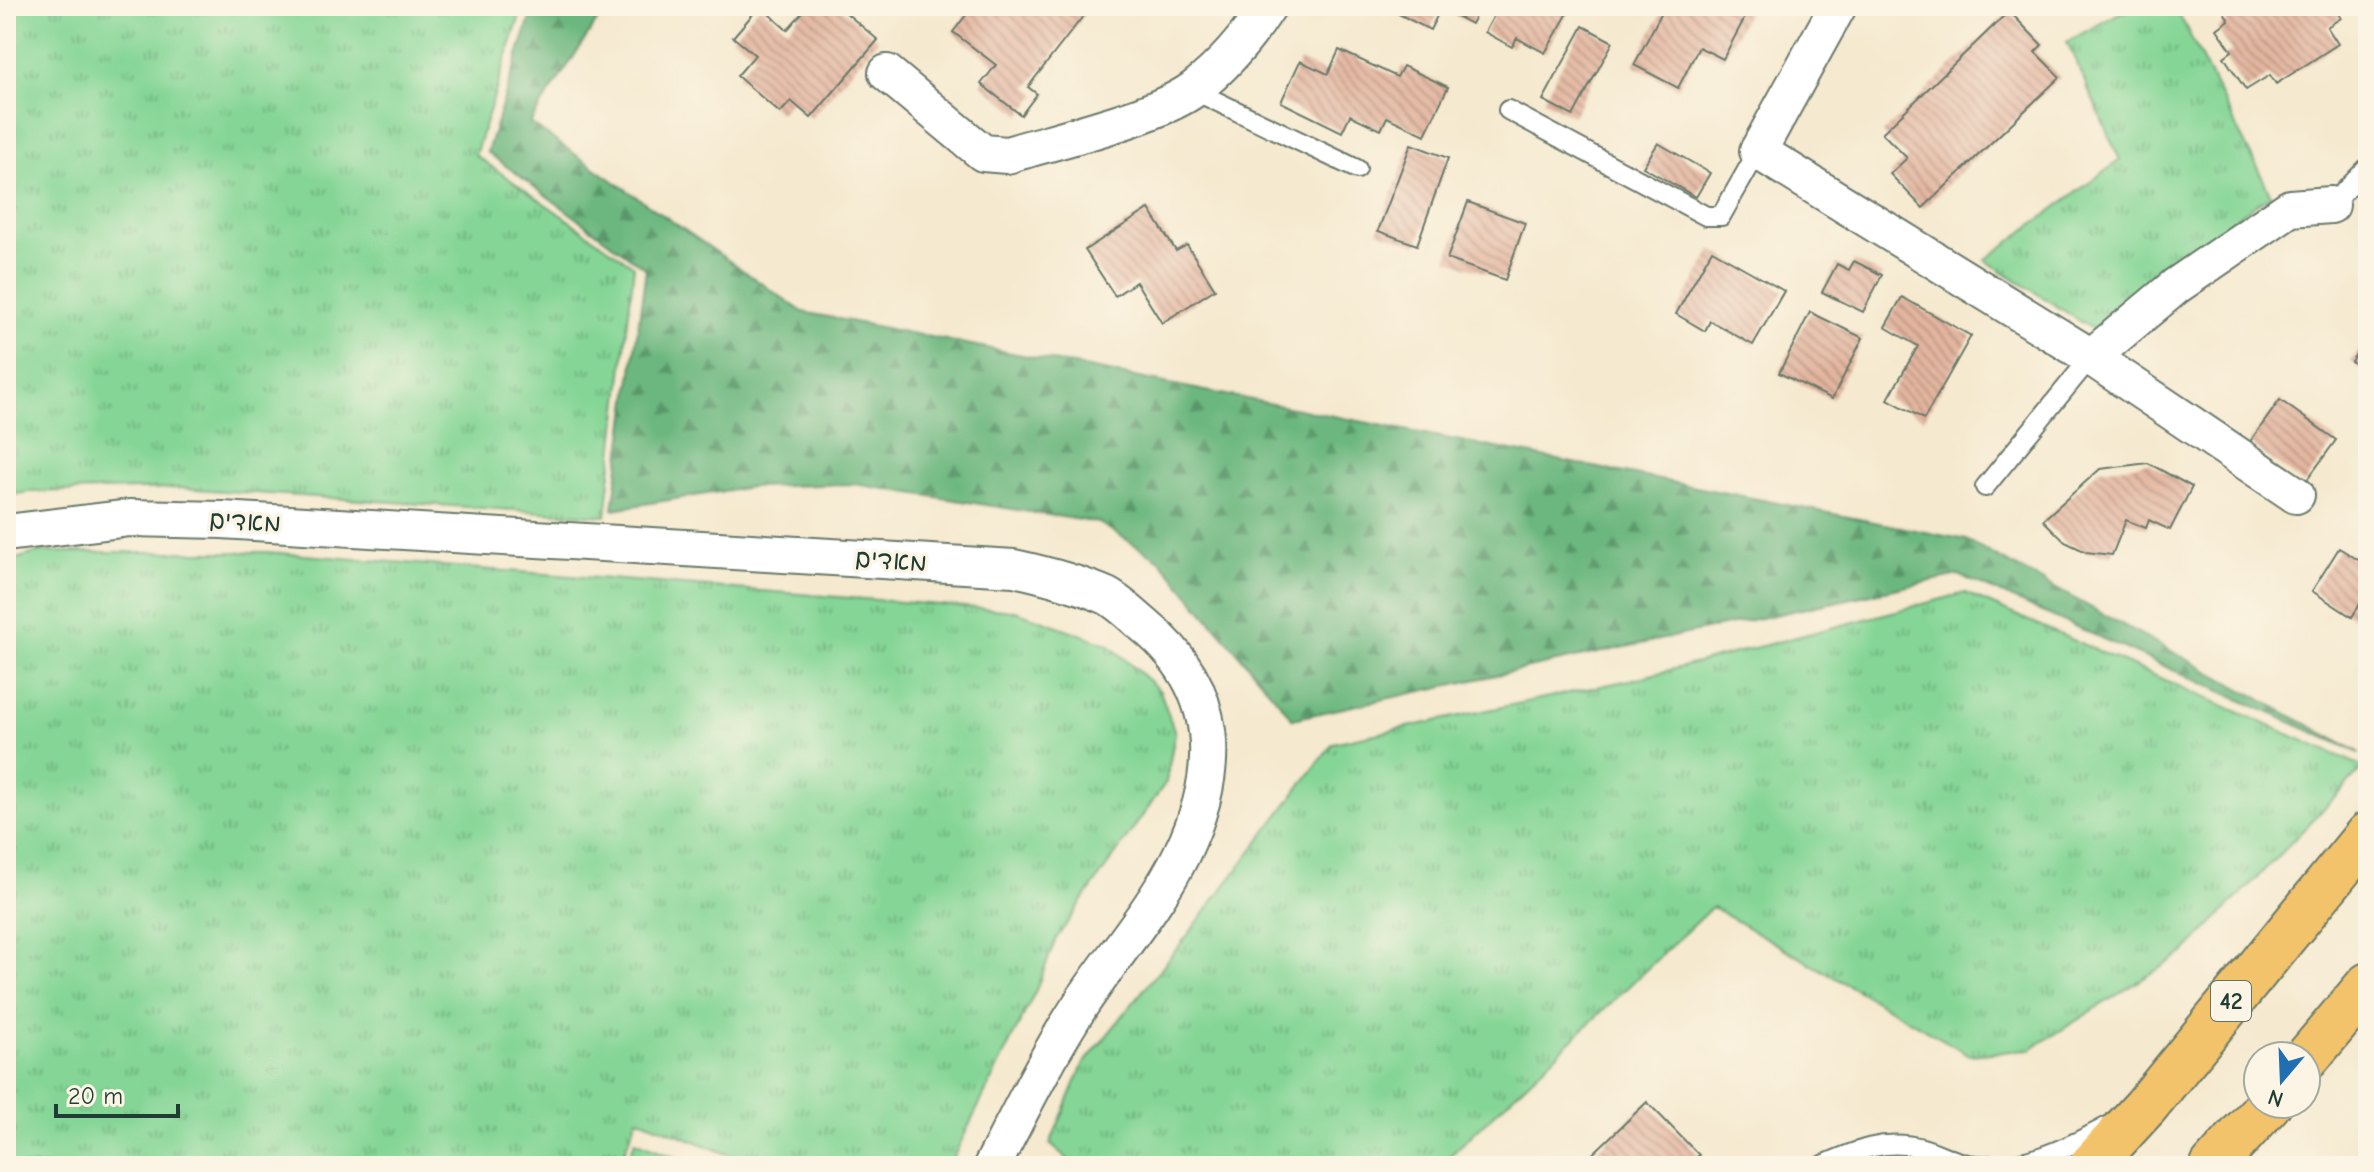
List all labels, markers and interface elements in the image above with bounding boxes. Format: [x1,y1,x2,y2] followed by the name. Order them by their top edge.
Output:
[208,505,282,539] street label: מאדים
[854,544,928,578] street label: מאדים
[2211,981,2251,1021] road number: 42
[2242,1040,2322,1120] north arrow
[56,1068,178,1118] scale bar
[68,1082,123,1110] text: 20 m
[2265,1083,2287,1113] text: N

